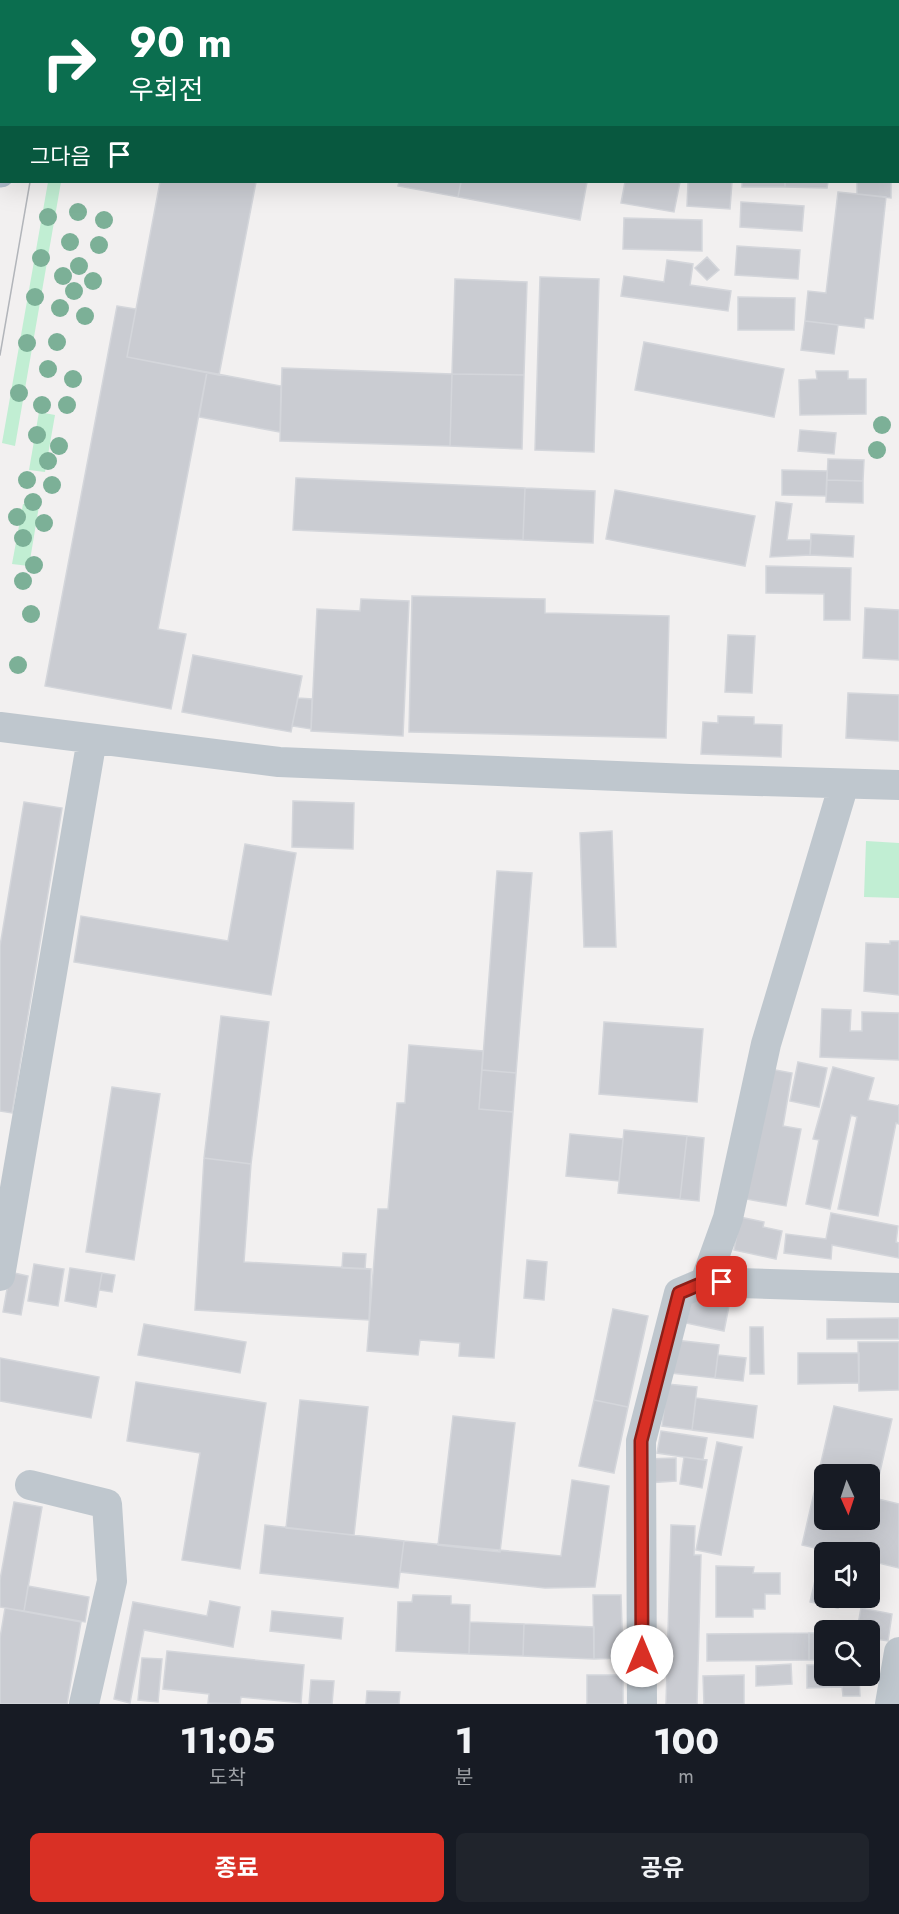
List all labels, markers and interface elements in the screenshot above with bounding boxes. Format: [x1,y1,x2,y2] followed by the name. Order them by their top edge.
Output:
[129,12,232,73] text: 90 m
[30,24,108,102] icon: right
[129,70,204,109] text: 우회전
[103,138,136,171] icon: arrive
[30,140,91,172] text: 그다음
[696,1256,747,1307] pin
[705,1265,738,1298] icon: arrive
[814,1464,880,1530] north arrow
[814,1464,880,1686] map controls
[814,1542,880,1608] button: sound
[814,1620,880,1686] button: search
[610,1624,674,1688] position arrow
[180,1714,275,1766] text: 11:05
[455,1714,473,1766] text: 1
[653,1715,719,1767] text: 100
[678,1762,694,1791] text: m
[209,1763,246,1792] text: 도착
[455,1763,473,1792] text: 분
[30,1833,444,1902] button: 종료
[456,1833,869,1902] button: 공유

